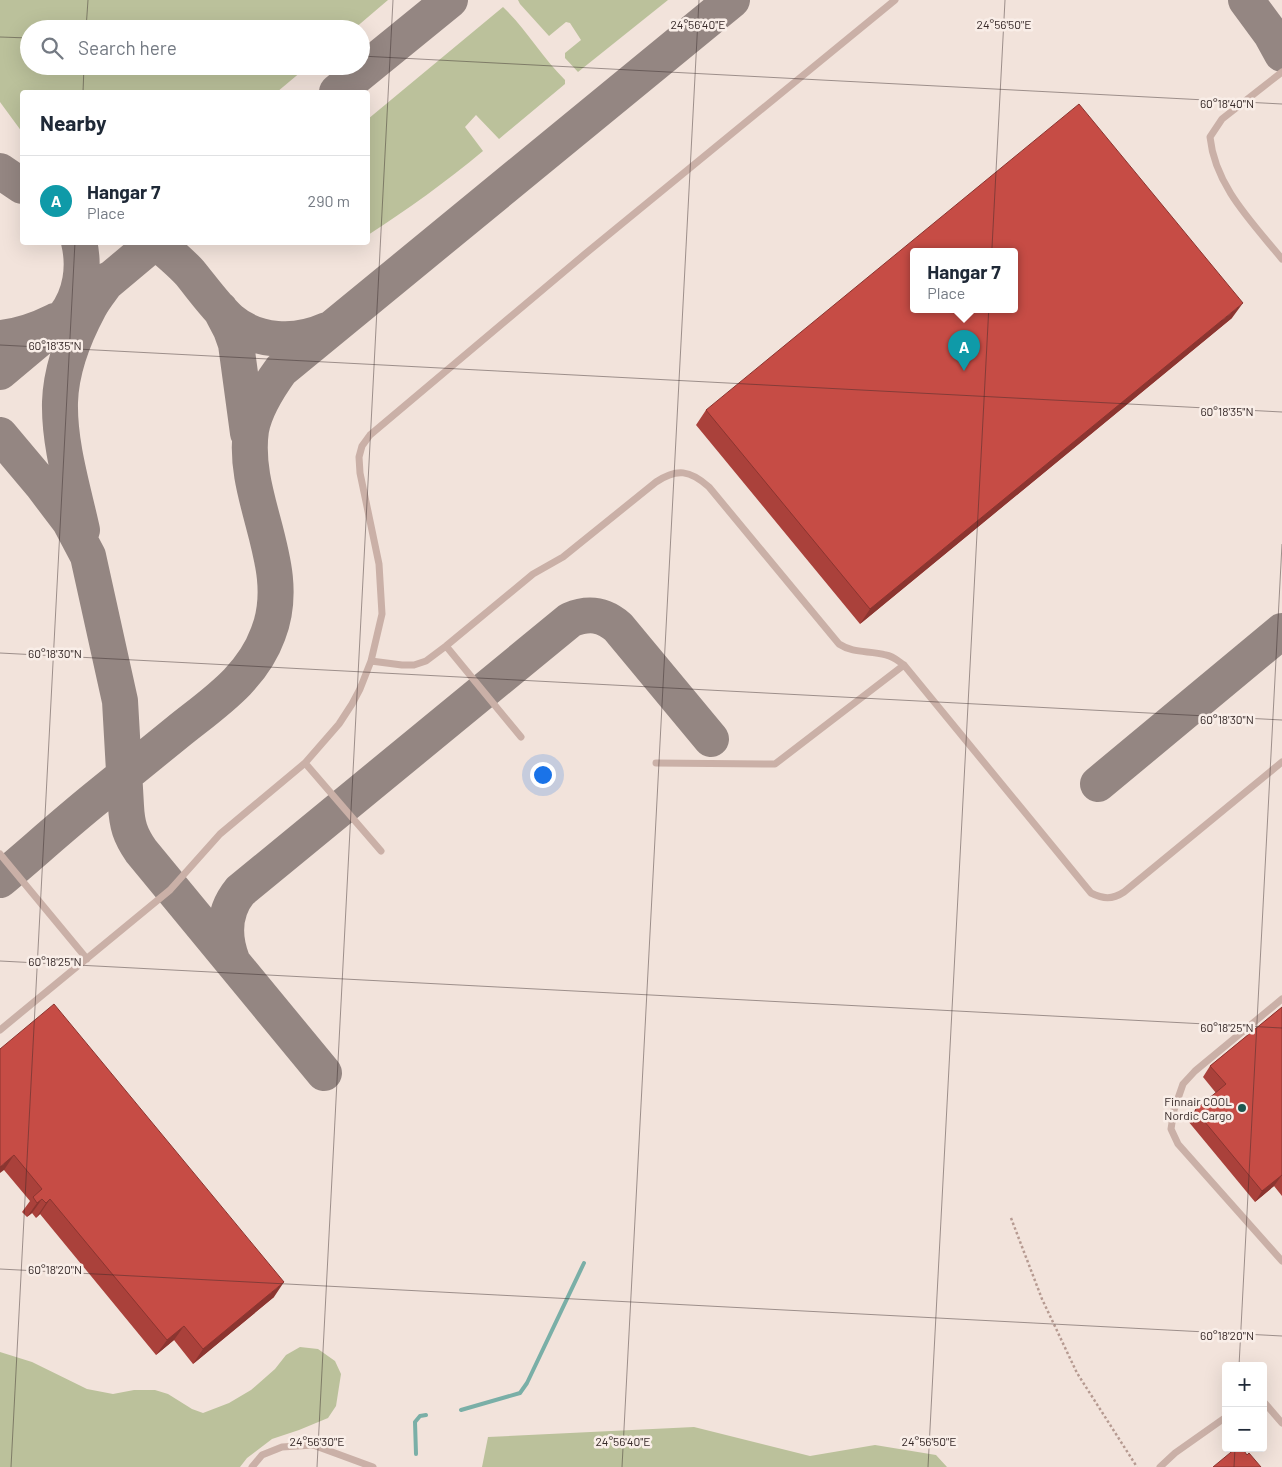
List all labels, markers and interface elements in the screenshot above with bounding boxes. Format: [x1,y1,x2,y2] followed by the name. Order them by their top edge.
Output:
[670,17,726,31] text: 24°56'40"E
[977,17,1031,31] text: 24°56'50"E
[20,20,370,75] search box
[38,34,66,62] icon: search
[78,36,177,59] text: Search here
[1200,96,1254,110] text: 60°18'40"N
[40,110,106,135] text: Nearby
[87,180,160,203] text: Hangar 7
[51,191,61,210] text: A
[308,191,350,210] text: 290 m
[87,203,125,222] text: Place
[910,248,1018,313] popup
[927,260,1001,283] text: Hangar 7
[927,283,965,302] text: Place
[948,330,980,371] pin: A
[28,338,82,352] text: 60°18'35"N
[1200,404,1254,418] text: 60°18'35"N
[28,646,82,660] text: 60°18'30"N
[1200,712,1254,726] text: 60°18'30"N
[530,762,556,788] your location
[28,954,82,968] text: 60°18'25"N
[1200,1020,1254,1034] text: 60°18'25"N
[1164,1094,1232,1122] place label: Finnair COOL Nordic Cargo
[1236,1102,1248,1114] marker: Finnair COOL Nordic Cargo
[28,1262,82,1276] text: 60°18'20"N
[1200,1328,1254,1342] text: 60°18'20"N
[1222,1362,1267,1452] map controls
[1222,1362,1267,1407] button: +
[1222,1407,1267,1452] button: −
[290,1434,344,1448] text: 24°56'30"E
[595,1434,651,1448] text: 24°56'40"E
[902,1434,956,1448] text: 24°56'50"E

